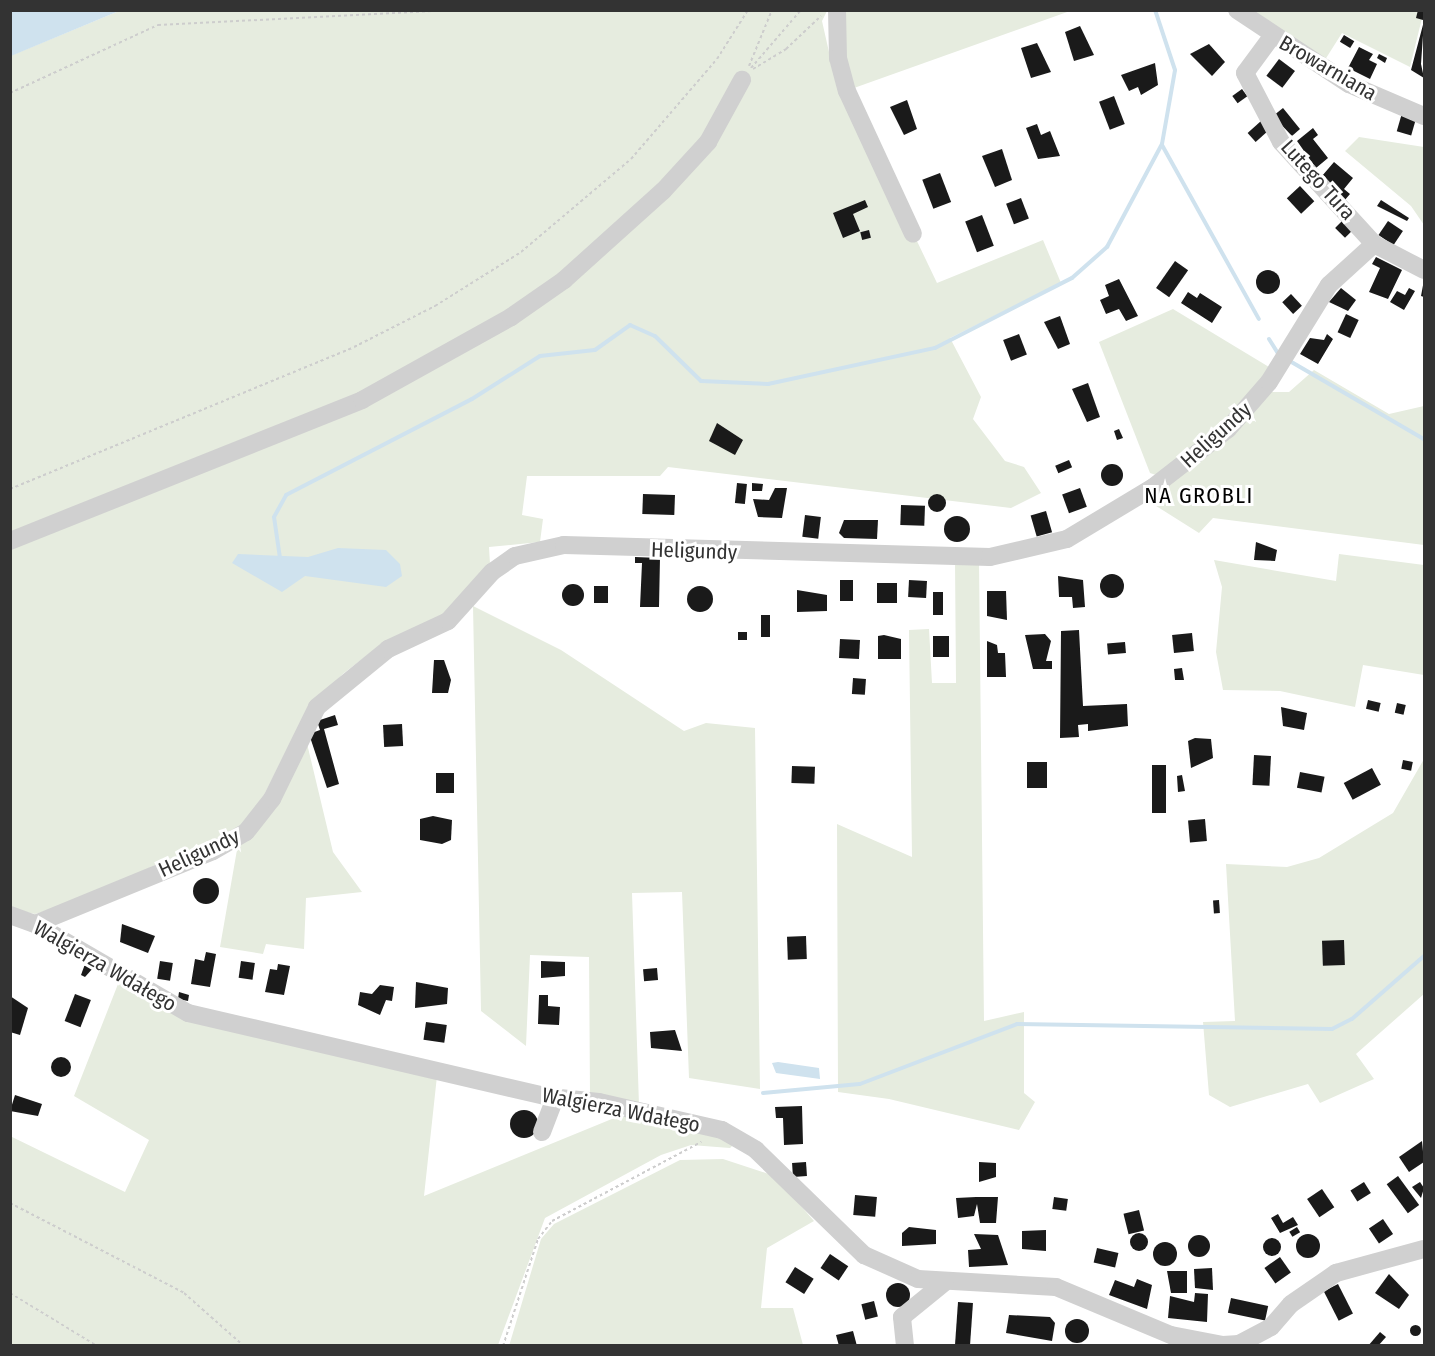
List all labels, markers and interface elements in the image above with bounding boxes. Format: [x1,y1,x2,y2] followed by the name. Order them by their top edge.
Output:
[1275,30,1381,106] street label: Browarniana
[1275,135,1361,225] street label: Lutego Tura
[1176,397,1256,473] street label: Heligundy
[1144,483,1254,509] district label: NA GROBLI
[650,537,738,565] street label: Heligundy
[155,823,243,883] street label: Heligundy
[29,915,181,1017] street label: Walgierza Wdałego
[540,1082,702,1138] street label: Walgierza Wdałego

